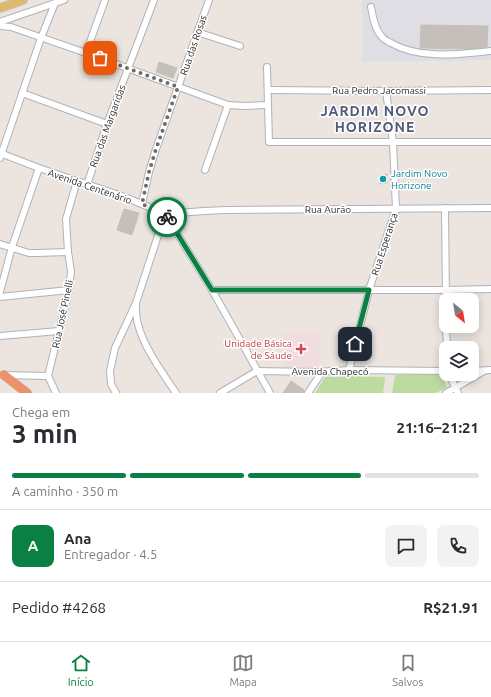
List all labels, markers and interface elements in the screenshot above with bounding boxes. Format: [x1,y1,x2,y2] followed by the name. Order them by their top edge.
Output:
[178,14,209,77] street label: Rua das Rosas
[83,41,117,75] pin
[89,47,111,69] icon: bag
[87,83,128,169] street label: Rua das Margaridas
[332,85,426,96] street label: Rua Pedro Jacomassi
[321,103,429,135] district label: JARDIM NOVO HORIZONE
[47,167,133,206] street label: Avenida Centenário
[391,168,448,191] place label: Jardim Novo Horizone
[378,174,388,184] marker: Jardim Novo Horizone
[147,197,187,237] courier
[305,204,351,215] street label: Rua Aurão
[156,206,178,228] icon: bike
[369,212,400,277] street label: Rua Esperança
[50,279,75,349] street label: Rua José Pinelli
[439,293,479,333] north arrow
[439,293,479,381] map controls
[338,327,372,361] pin
[344,333,366,355] icon: home
[224,338,292,361] place label: Unidade Básica de Sáude
[439,341,479,381] button: layers
[295,343,307,355] marker: Unidade Básica de Sáude
[292,366,369,377] street label: Avenida Chapecó
[12,405,70,419] text: Chega em
[12,419,78,448] text: 3 min
[396,419,479,436] text: 21:16–21:21
[12,484,118,498] text: A caminho · 350 m
[385,525,427,567] button: chat
[437,525,479,567] button: phone
[64,530,91,547] text: Ana
[28,537,38,554] text: A
[64,547,157,561] text: Entregador · 4.5
[12,599,106,616] text: Pedido #4268
[423,599,479,616] text: R$21.91
[68,652,94,688] tab: Início
[229,652,257,688] tab: Mapa
[392,652,423,688] tab: Salvos

